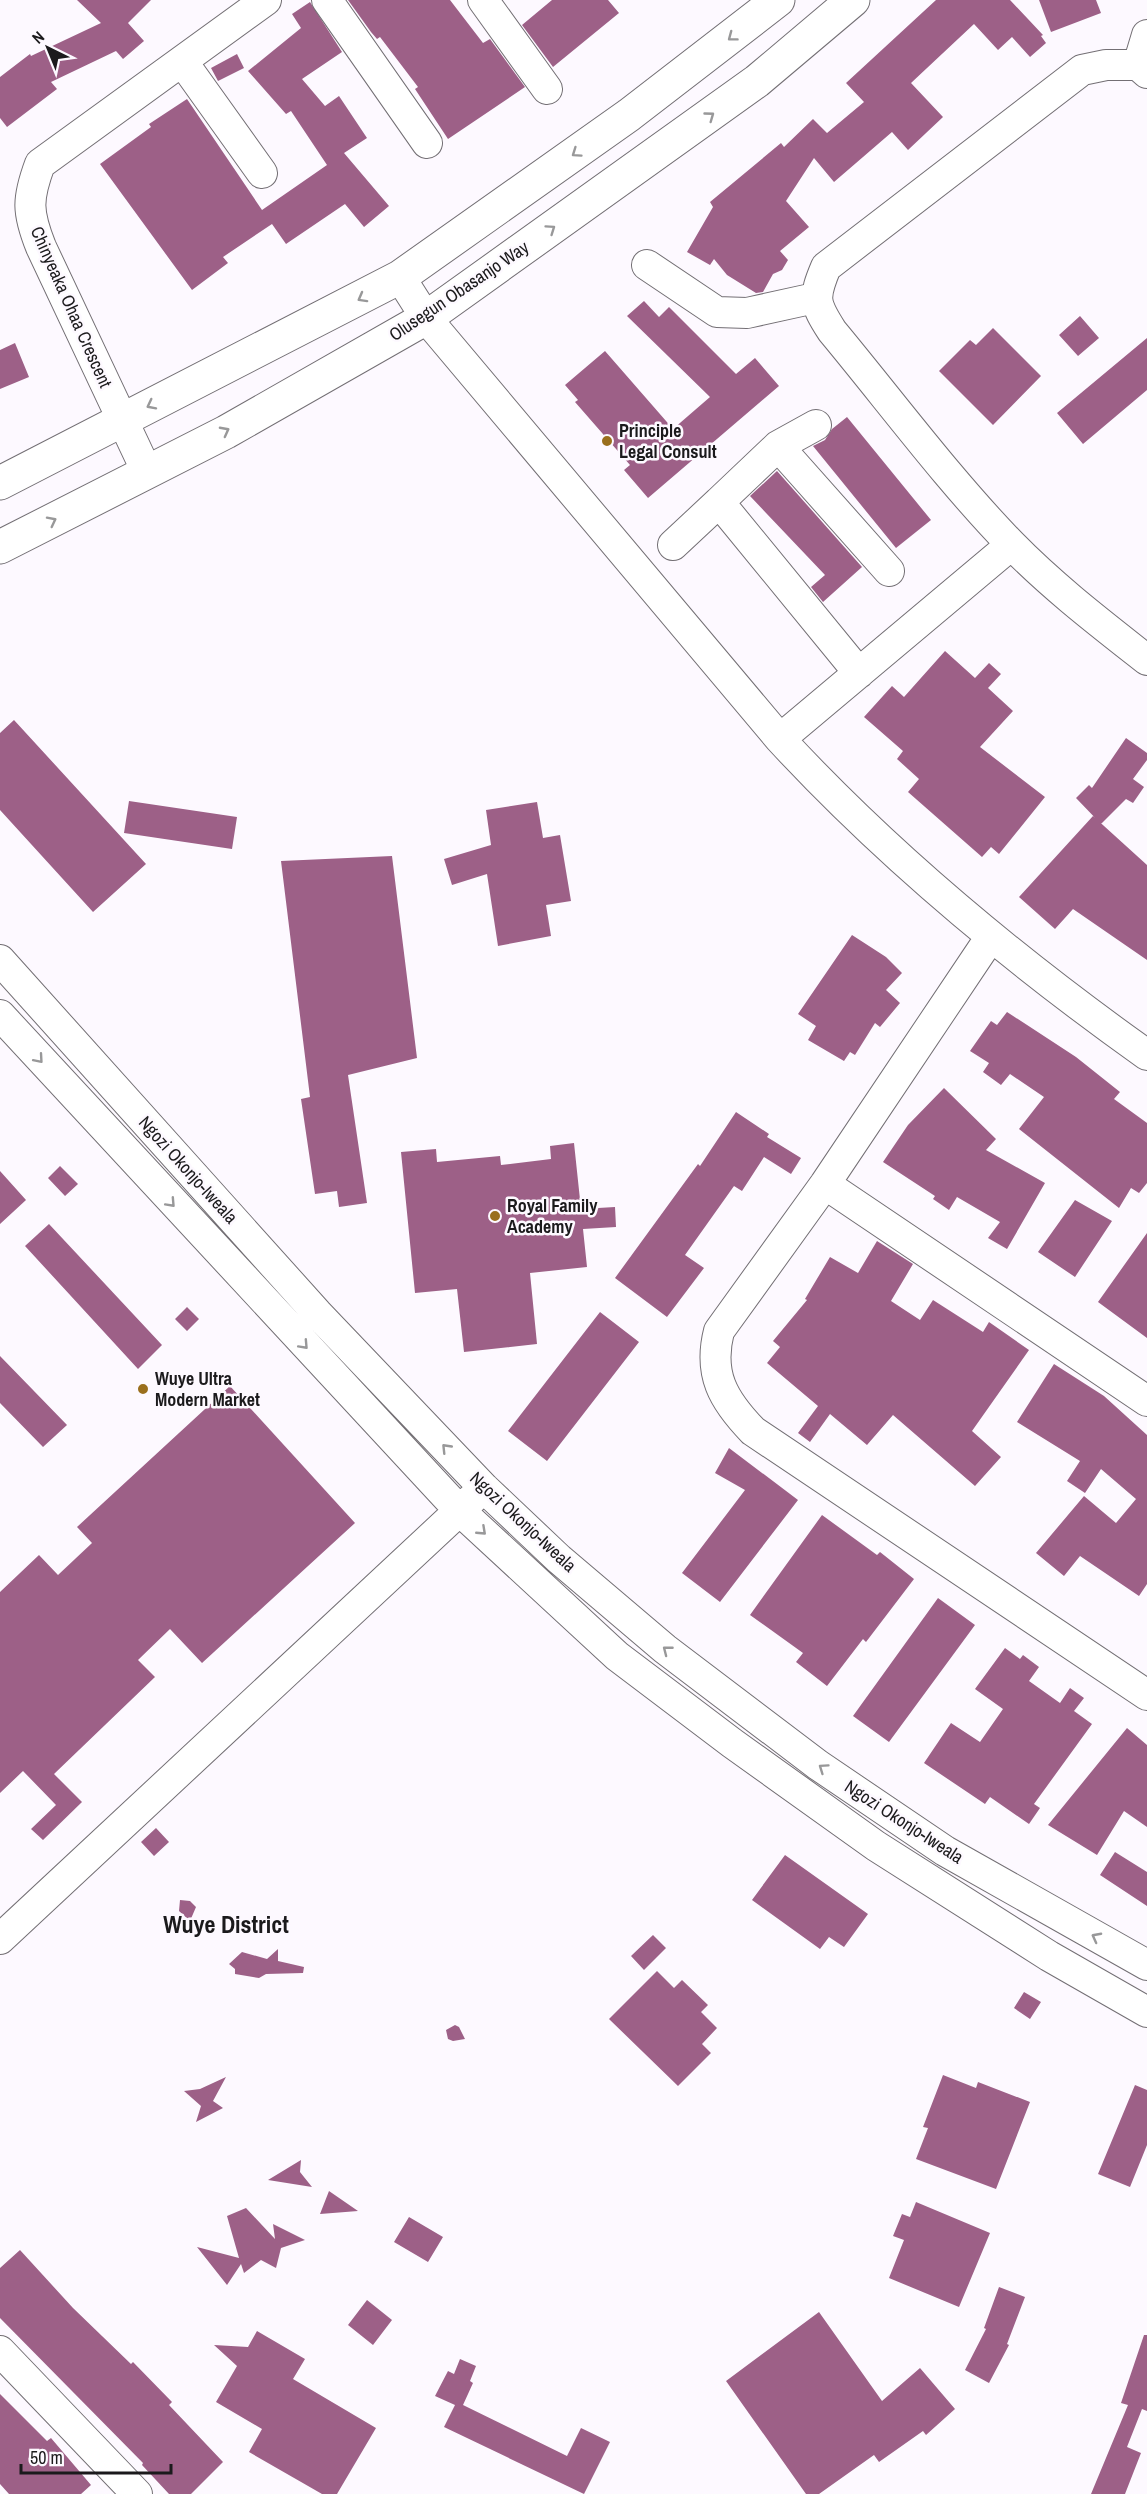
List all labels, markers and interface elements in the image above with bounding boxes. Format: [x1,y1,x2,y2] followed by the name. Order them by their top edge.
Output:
[18,18,78,78] north arrow
[27,26,49,48] text: N
[728,30,739,41] one-way arrow
[703,112,714,123] one-way arrow
[571,146,582,157] one-way arrow
[25,222,118,391] street label: Chinyeaka Ohaa Crescent
[545,225,556,236] one-way arrow
[384,234,534,347] street label: Olusegun Obasanjo Way
[358,291,368,302] one-way arrow
[147,398,157,409] one-way arrow
[619,418,717,464] place label: Principle Legal Consult
[219,427,230,438] one-way arrow
[600,434,614,448] marker: Principle Legal Consult
[46,516,57,528] one-way arrow
[32,1052,43,1063] one-way arrow
[133,1110,243,1229] street label: Ngozi Okonjo-Iweala
[507,1193,598,1239] place label: Royal Family Academy
[164,1196,175,1206] one-way arrow
[488,1209,502,1223] marker: Royal Family Academy
[297,1338,308,1349] one-way arrow
[155,1366,260,1412] place label: Wuye Ultra Modern Market
[136,1382,150,1396] marker: Wuye Ultra Modern Market
[442,1444,453,1455] one-way arrow
[465,1466,582,1577] street label: Ngozi Okonjo-Iweala
[476,1524,486,1535] one-way arrow
[663,1647,674,1658] one-way arrow
[818,1764,829,1775] one-way arrow
[840,1774,969,1869] street label: Ngozi Okonjo-Iweala
[163,1908,289,1940] district label: Wuye District
[1091,1933,1102,1944] one-way arrow
[21,2437,171,2475] scale bar
[30,2445,63,2470] text: 50 m

